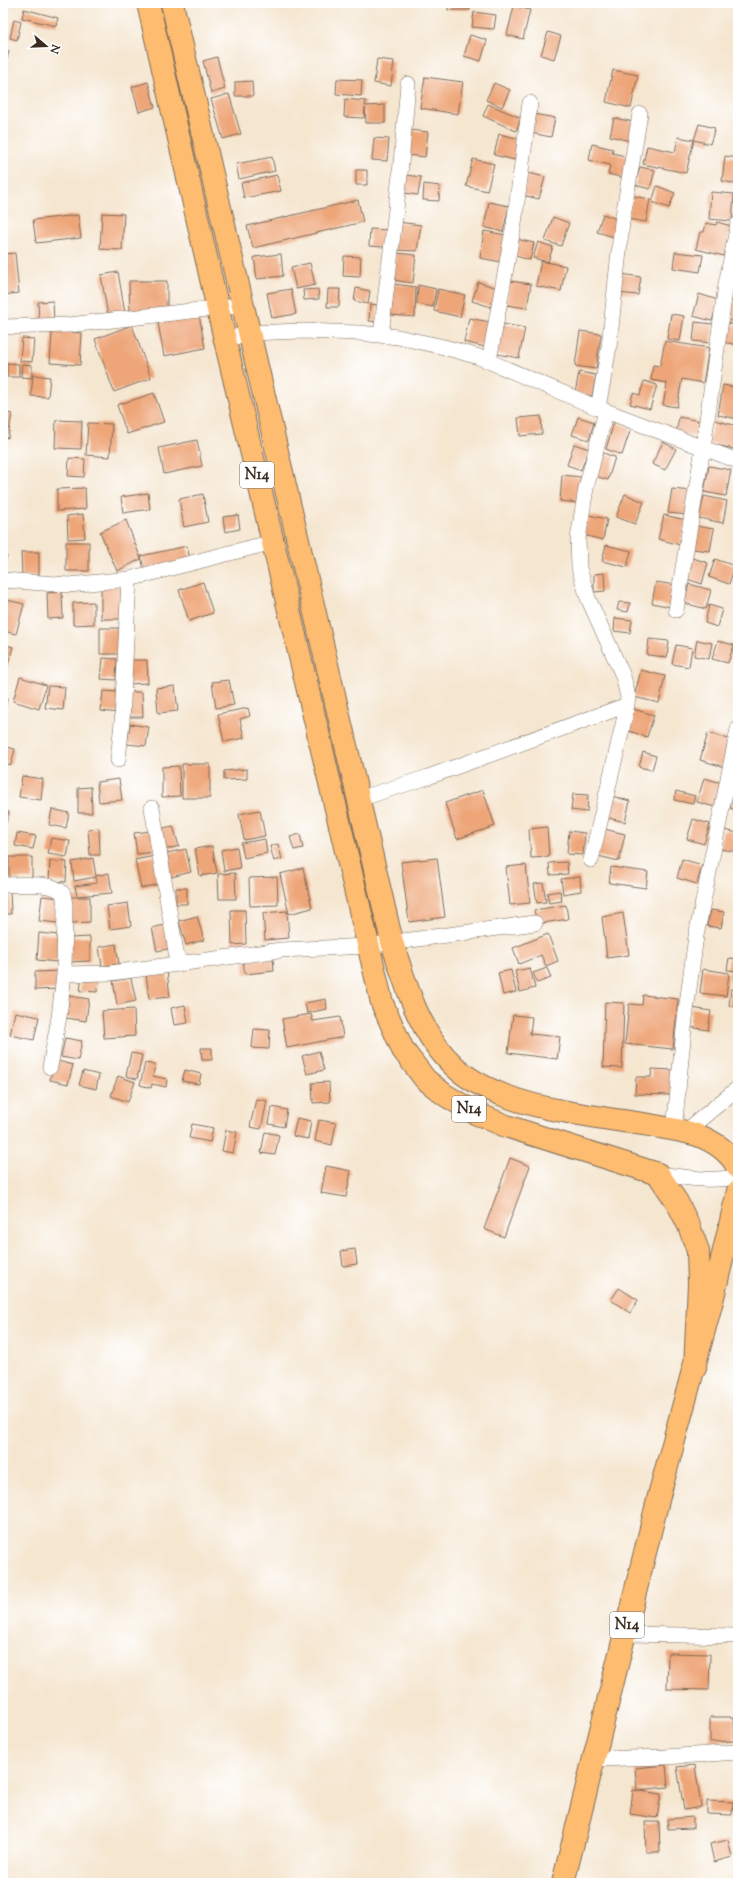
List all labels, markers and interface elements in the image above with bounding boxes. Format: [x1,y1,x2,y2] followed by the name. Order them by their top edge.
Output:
[26,26,66,66] north arrow
[45,41,64,56] text: N
[240,462,274,488] road number: N14
[452,1096,486,1122] road number: N14
[610,1612,644,1638] road number: N14

